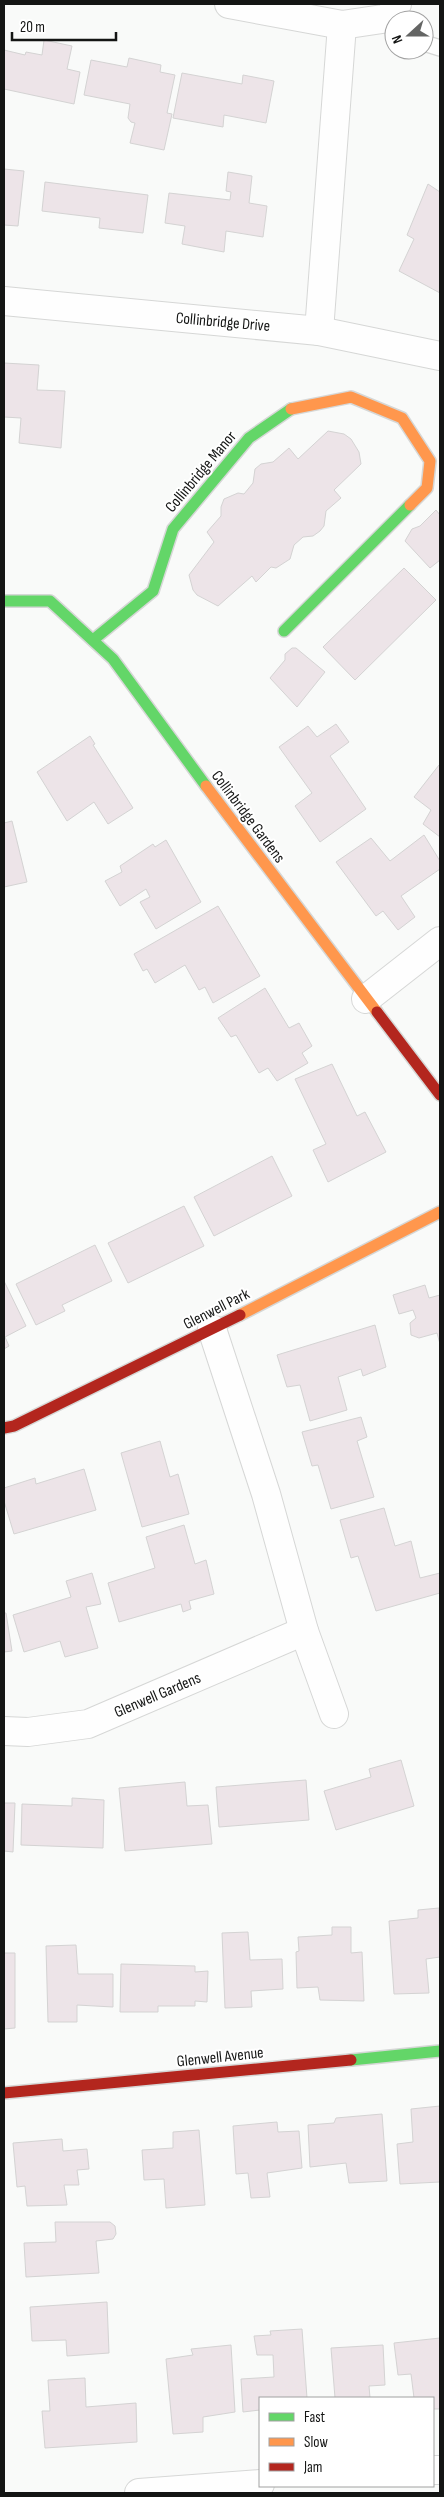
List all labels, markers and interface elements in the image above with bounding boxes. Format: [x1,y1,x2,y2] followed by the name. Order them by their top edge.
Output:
[12,10,116,42] scale bar
[384,10,434,60] north arrow
[20,18,45,37] text: 20 m
[388,33,407,46] text: N
[175,309,271,336] street label: Collinbridge Drive
[162,427,241,516] street label: Collinbridge Manor
[207,767,289,867] street label: Collinbridge Gardens
[181,1285,253,1334] street label: Glenwell Park
[111,1669,204,1722] street label: Glenwell Gardens
[176,2043,265,2071] street label: Glenwell Avenue
[259,2397,434,2487] legend
[304,2408,326,2427] text: Fast
[304,2433,328,2452] text: Slow
[303,2458,322,2477] text: Jam

